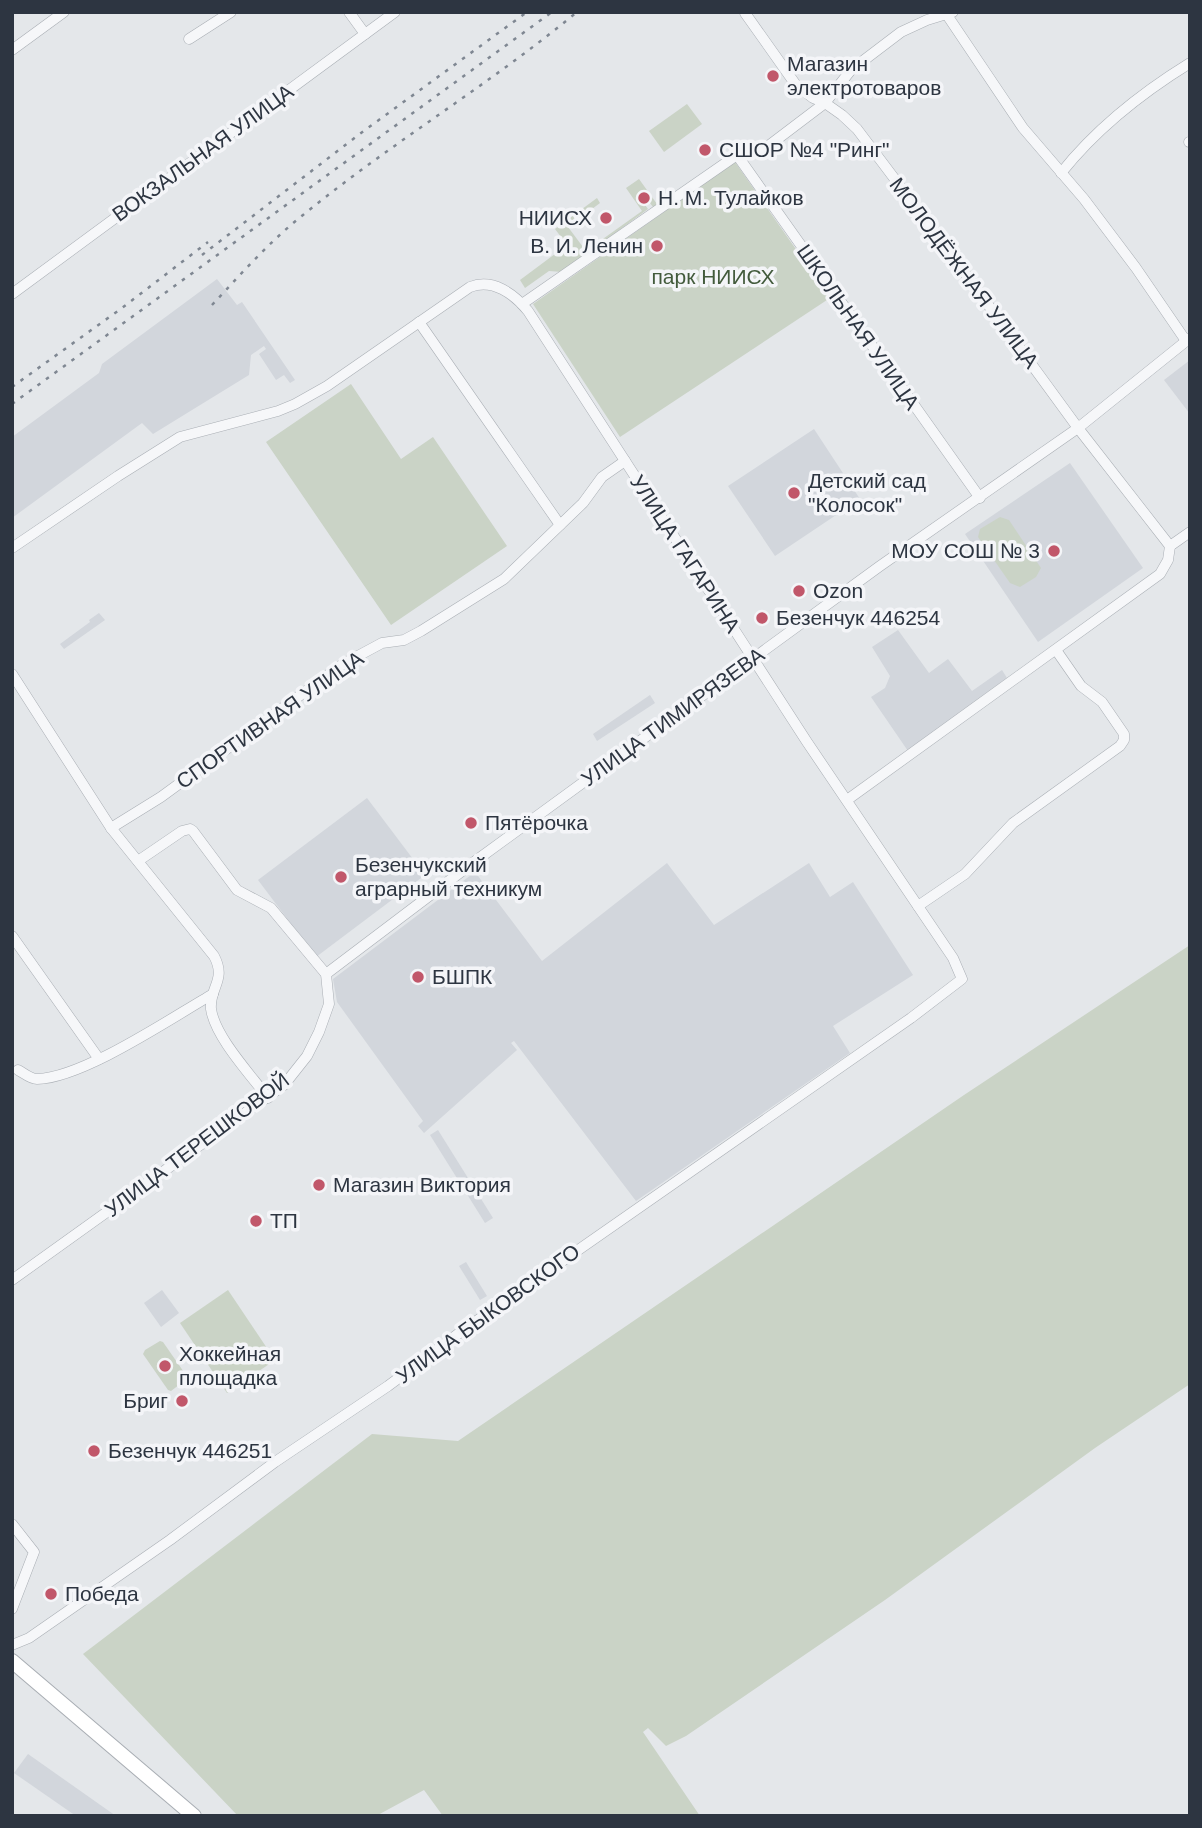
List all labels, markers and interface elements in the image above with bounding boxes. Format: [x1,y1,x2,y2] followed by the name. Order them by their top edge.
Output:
[787,52,941,99] place label: Магазин электротоваров
[765,68,781,84] marker: Магазин электротоваров
[108,79,297,226] street label: ВОКЗАЛЬНАЯ УЛИЦА
[719,138,890,161] place label: СШОР №4 "Ринг"
[697,142,713,158] marker: СШОР №4 "Ринг"
[885,173,1043,372] street label: МОЛОДЁЖНАЯ УЛИЦА
[658,186,804,209] place label: Н. М. Тулайков
[636,190,652,206] marker: Н. М. Тулайков
[519,206,592,229] place label: НИИСХ
[598,210,614,226] marker: НИИСХ
[530,234,643,257] place label: В. И. Ленин
[649,238,665,254] marker: В. И. Ленин
[793,240,924,414] street label: ШКОЛЬНАЯ УЛИЦА
[651,265,775,288] park label: парк НИИСХ
[808,469,926,516] place label: Детский сад "Колосок"
[626,471,745,637] street label: УЛИЦА ГАГАРИНА
[786,485,802,501] marker: Детский сад "Колосок"
[891,539,1040,562] place label: МОУ СОШ № 3
[1046,543,1062,559] marker: МОУ СОШ № 3
[813,579,863,602] place label: Ozon
[791,583,807,599] marker: Ozon
[776,606,941,629] place label: Безенчук 446254
[754,610,770,626] marker: Безенчук 446254
[577,643,769,791] street label: УЛИЦА ТИМИРЯЗЕВА
[172,646,368,793] street label: СПОРТИВНАЯ УЛИЦА
[485,811,588,834] place label: Пятёрочка
[463,815,479,831] marker: Пятёрочка
[355,853,542,900] place label: Безенчукский аграрный техникум
[333,869,349,885] marker: Безенчукский аграрный техникум
[432,965,493,988] place label: БШПК
[410,969,426,985] marker: БШПК
[100,1068,293,1221] street label: УЛИЦА ТЕРЕШКОВОЙ
[333,1173,511,1196] place label: Магазин Виктория
[311,1177,327,1193] marker: Магазин Виктория
[270,1209,298,1232] place label: ТП
[248,1213,264,1229] marker: ТП
[392,1239,584,1388] street label: УЛИЦА БЫКОВСКОГО
[179,1342,281,1389] place label: Хоккейная площадка
[157,1358,173,1374] marker: Хоккейная площадка
[123,1389,168,1412] place label: Бриг
[174,1393,190,1409] marker: Бриг
[108,1439,272,1462] place label: Безенчук 446251
[86,1443,102,1459] marker: Безенчук 446251
[65,1582,139,1605] place label: Победа
[43,1586,59,1602] marker: Победа

